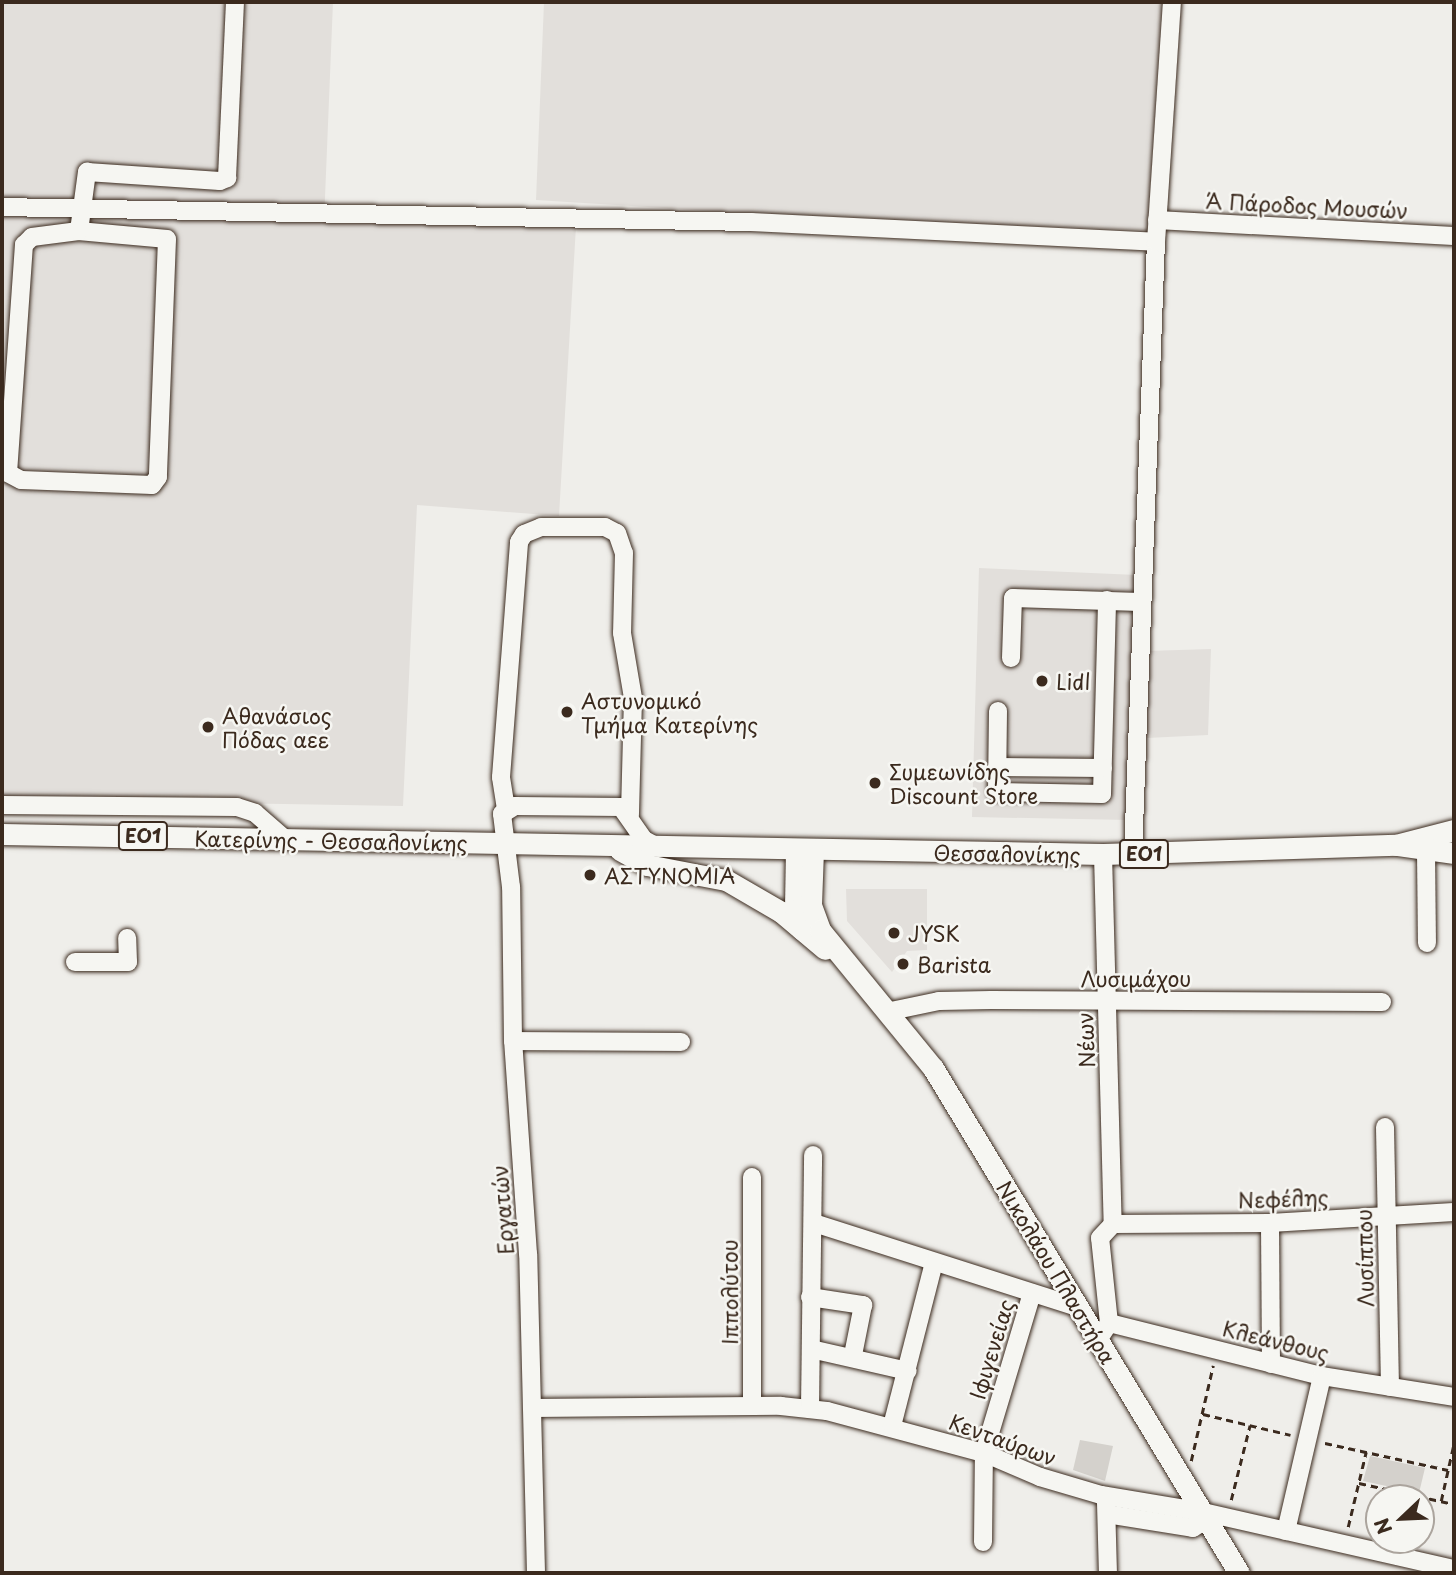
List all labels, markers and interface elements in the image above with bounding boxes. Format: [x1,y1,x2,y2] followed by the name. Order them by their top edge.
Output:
[1205,187,1409,223] street label: Α΄ Πάροδος Μουσών
[1056,668,1091,694] place label: Lidl
[1034,673,1050,689] marker: Lidl
[581,687,759,737] place label: Αστυνομικό Τμήμα Κατερίνης
[222,702,332,752] place label: Αθανάσιος Πόδας αεε
[559,704,575,720] marker: Αστυνομικό Τμήμα Κατερίνης
[200,719,216,735] marker: Αθανάσιος Πόδας αεε
[889,758,1038,808] place label: Συμεωνίδης Discount Store
[867,775,883,791] marker: Συμεωνίδης Discount Store
[117,820,169,852] road number: ΕΟ1
[193,825,469,855] street label: Κατερίνης - Θεσσαλονίκης
[1118,838,1170,870] road number: ΕΟ1
[933,839,1081,867] street label: Θεσσαλονίκης
[604,862,735,888] place label: ΑΣΤΥΝΟΜΙΑ
[582,867,598,883] marker: ΑΣΤΥΝΟΜΙΑ
[908,920,960,946] place label: JYSK
[886,925,902,941] marker: JYSK
[917,951,991,977] place label: Barista
[895,956,911,972] marker: Barista
[1081,965,1191,991] street label: Λυσιμάχου
[1071,1012,1099,1068] street label: Νέων
[486,1164,518,1256] street label: Εργατών
[992,1176,1122,1368] street label: Νικολάου Πλαστήρα
[1237,1184,1329,1212] street label: Νεφέλης
[1351,1209,1377,1307] street label: Λυσίππου
[716,1239,742,1345] street label: Ιππολύτου
[964,1296,1018,1402] street label: Ιφιγενείας
[1220,1315,1332,1365] street label: Κλεάνθους
[946,1408,1060,1470] street label: Κενταύρων
[1365,1484,1435,1554] north arrow
[1367,1514,1398,1539] text: N

